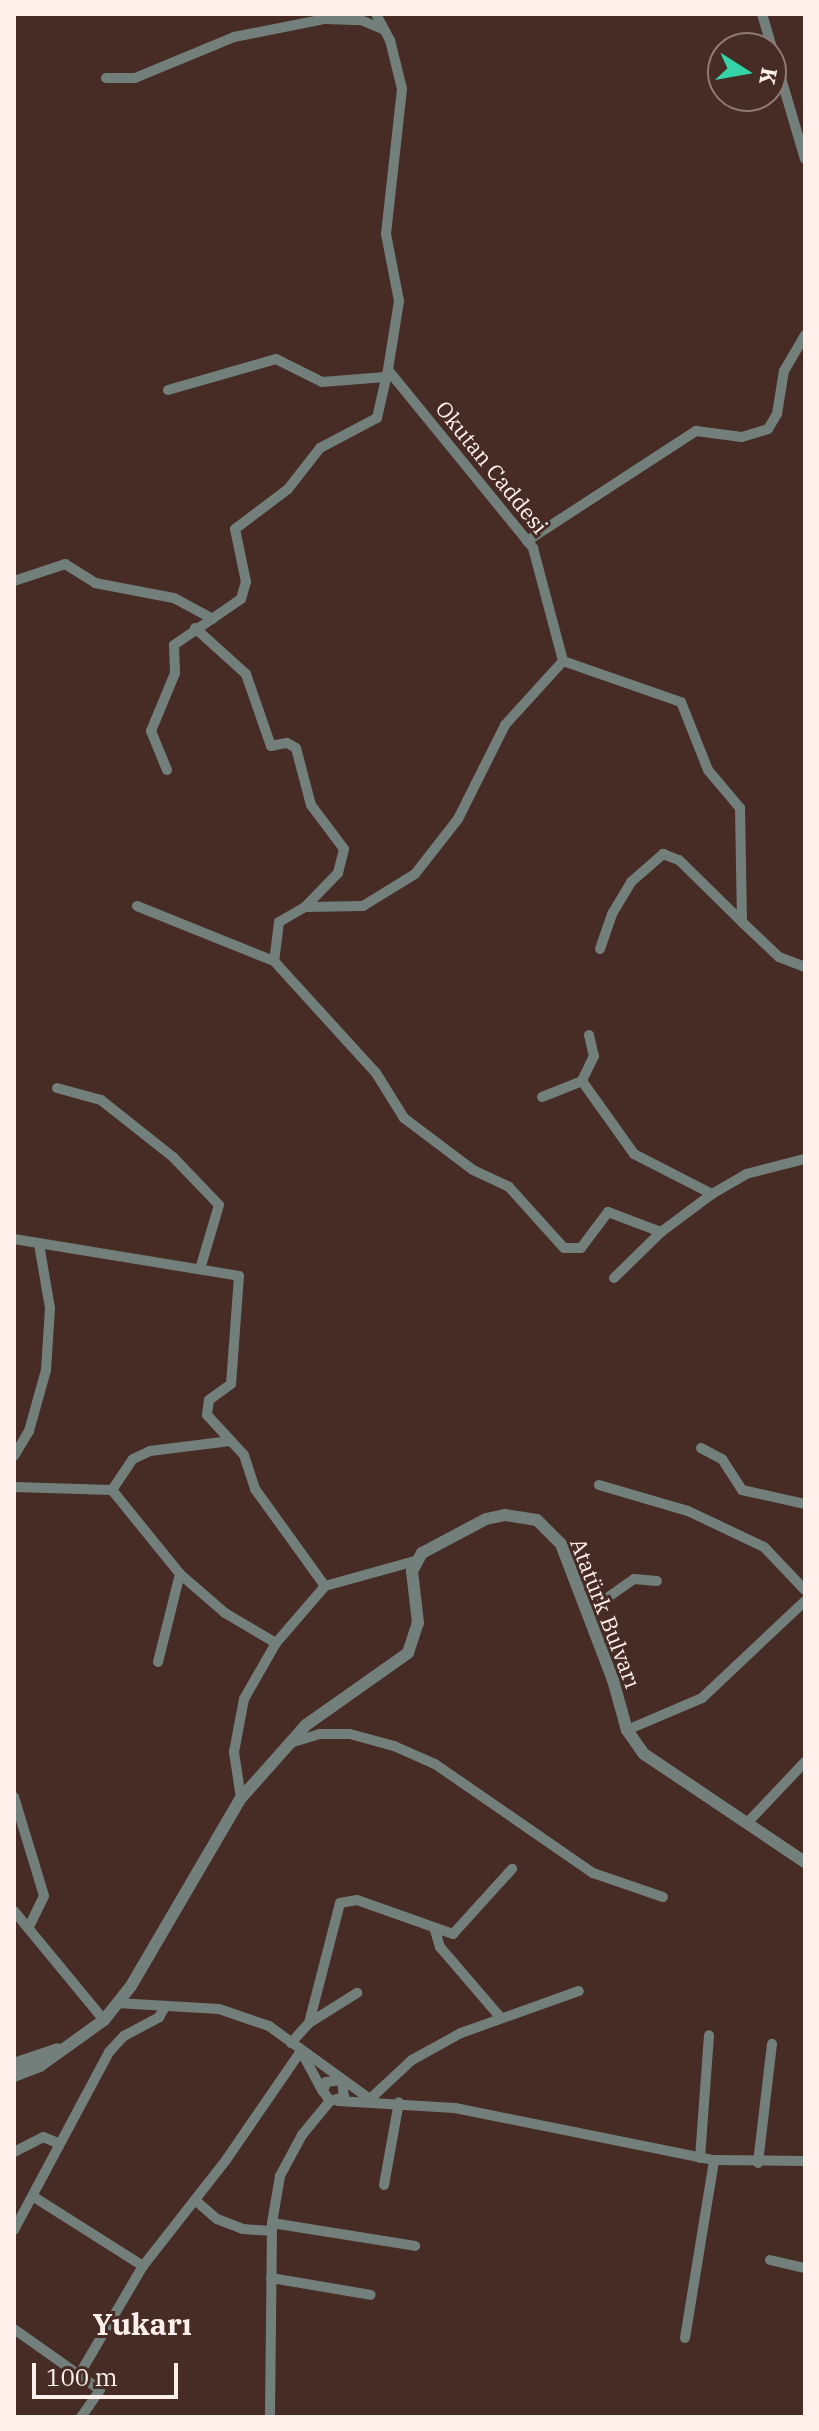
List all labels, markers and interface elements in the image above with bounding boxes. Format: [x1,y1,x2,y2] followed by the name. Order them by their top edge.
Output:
[707,32,787,112] north arrow
[753,65,785,87] text: K
[430,395,554,539] street label: Okutan Caddesi
[565,1534,647,1692] street label: Atatürk Bulvarı
[92,2306,192,2342] district label: Yukarı
[36,2347,182,2397] scale bar
[46,2361,118,2393] text: 100 m

